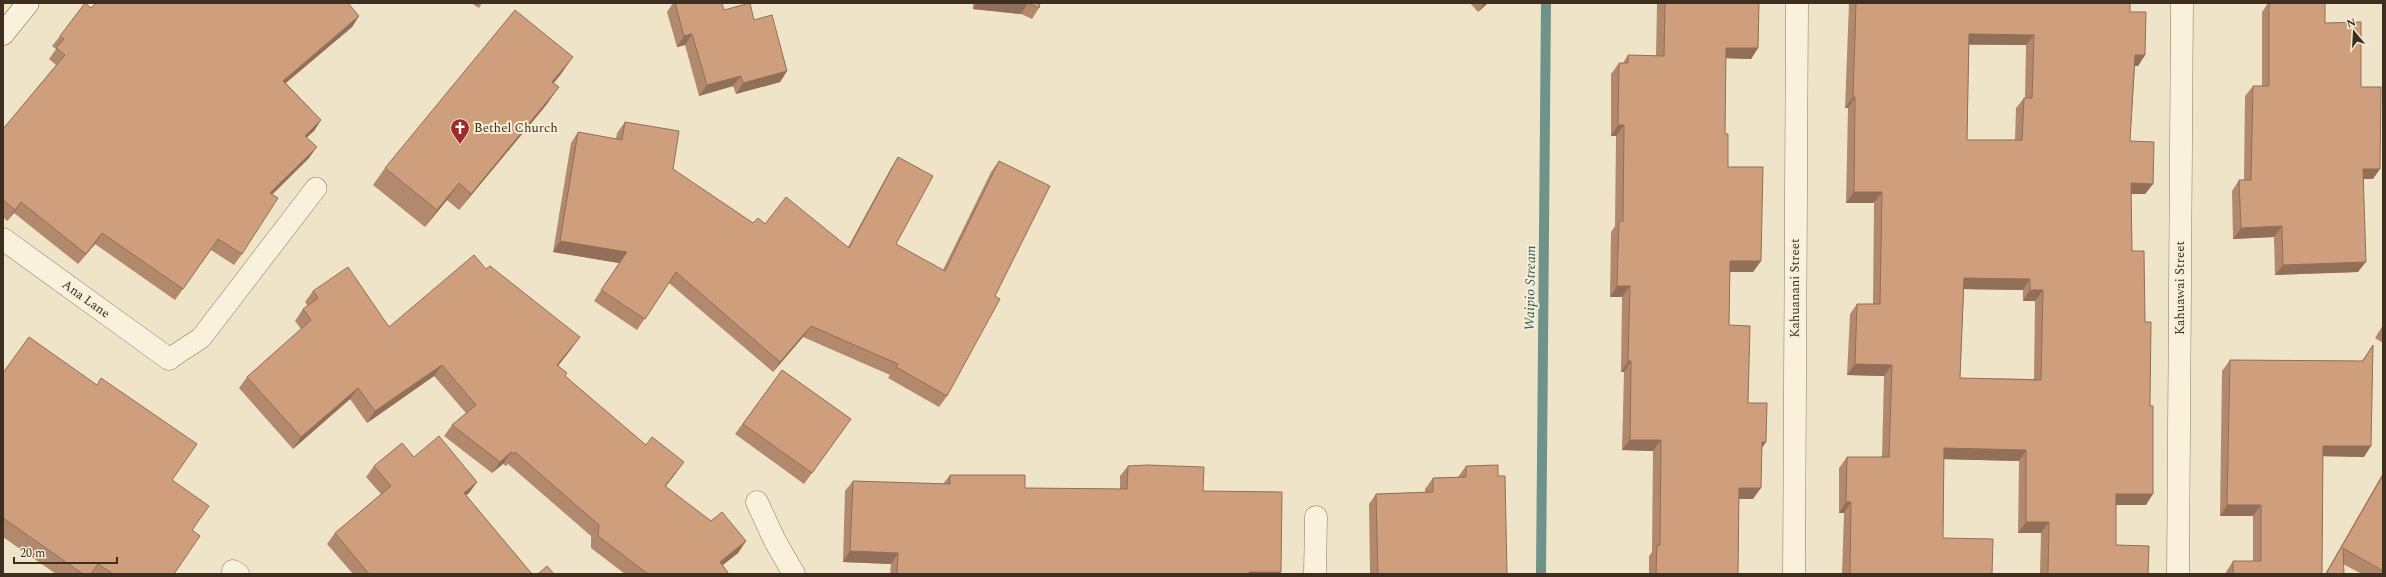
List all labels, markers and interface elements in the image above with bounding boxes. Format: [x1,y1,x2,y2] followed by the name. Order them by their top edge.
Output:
[2334,12,2374,52] north arrow
[2344,13,2358,32] text: N
[449,117,471,145] church icon: Bethel Church
[474,118,558,138] place label: Bethel Church
[1785,238,1805,338] street label: Kahuanani Street
[2170,241,2190,335] street label: Kahuawai Street
[1519,245,1541,331] water label: Waipio Stream
[58,275,114,323] street label: Ana Lane
[14,539,117,565] scale bar
[20,544,45,563] text: 20 m

